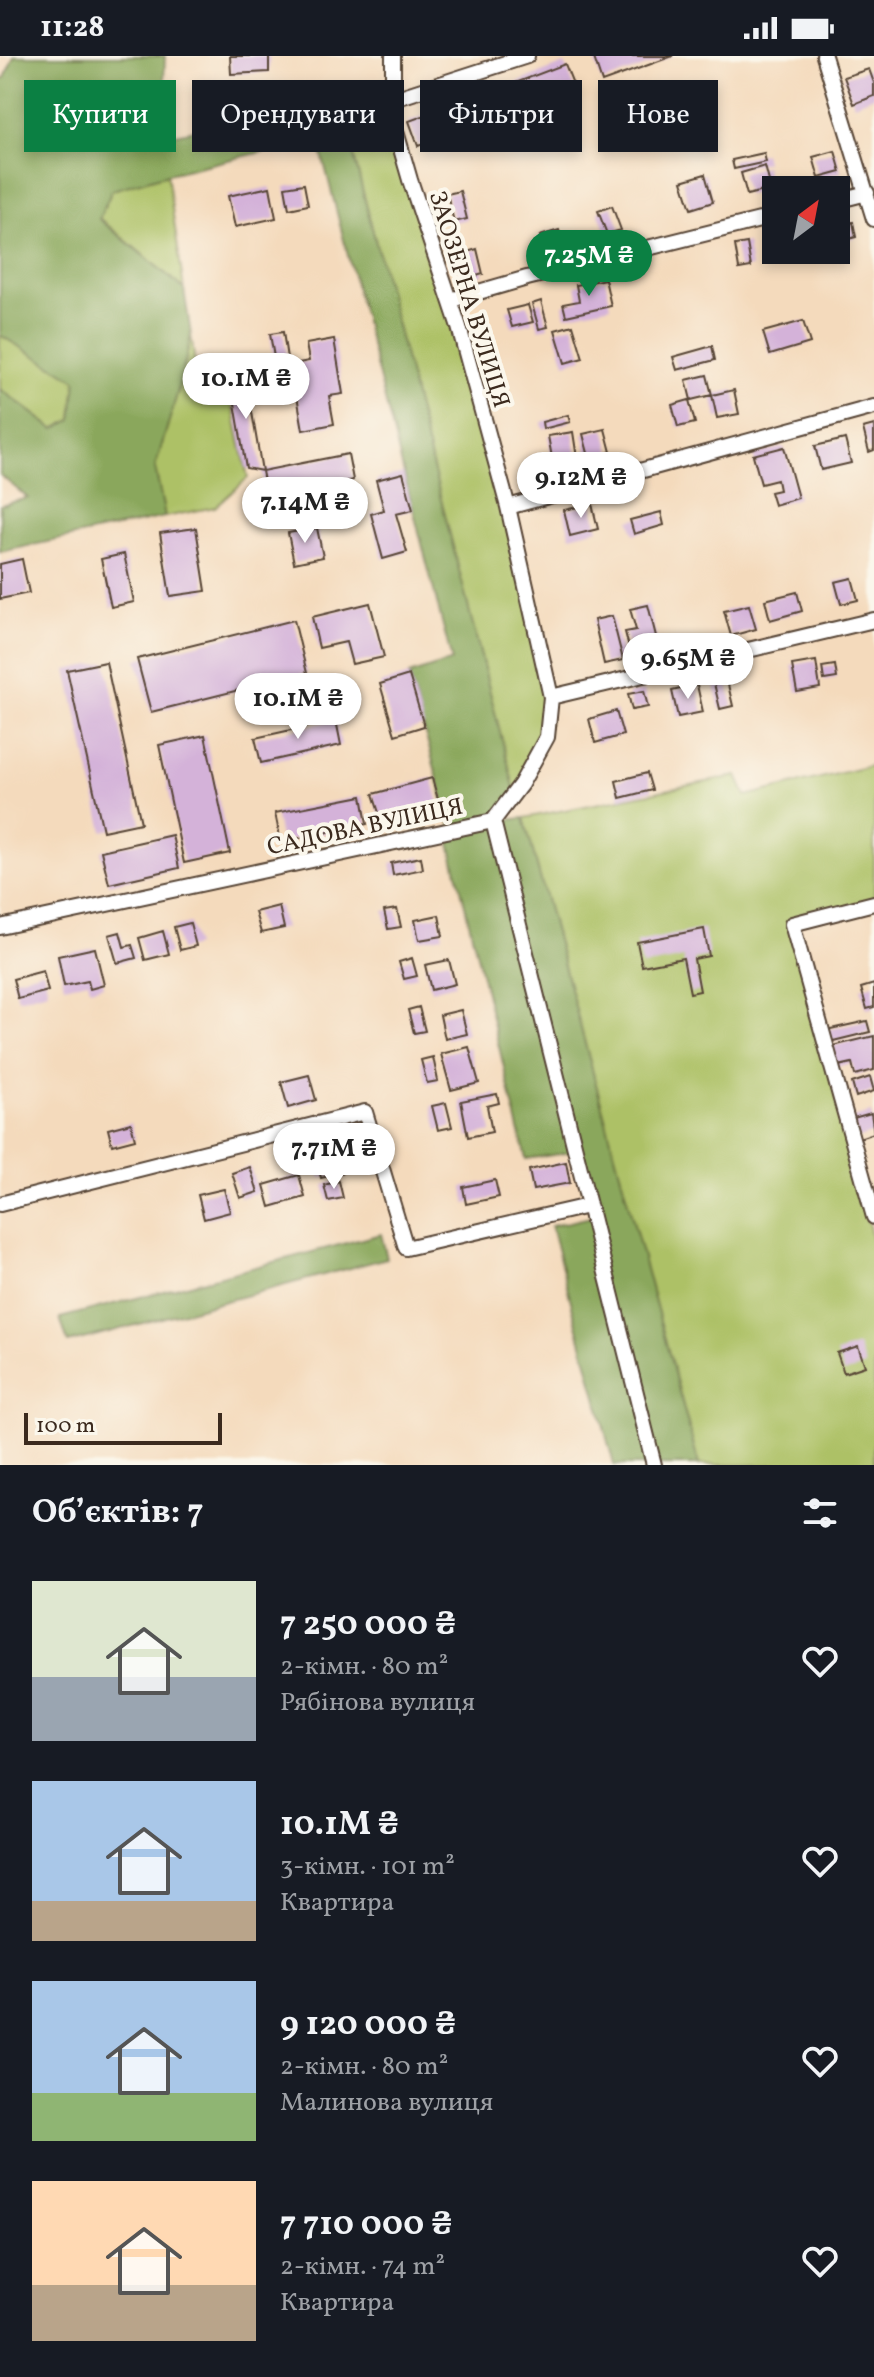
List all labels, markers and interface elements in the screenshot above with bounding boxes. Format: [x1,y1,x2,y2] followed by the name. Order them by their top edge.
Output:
[40,7,105,49] text: 11:28
[24,80,176,152] chip: Купити
[192,80,404,152] chip: Орендувати
[420,80,582,152] chip: Фільтри
[598,80,718,152] chip: Нове
[762,176,850,264] north arrow
[762,176,850,264] map controls
[419,187,517,412] street label: ЗАОЗЕРНА ВУЛИЦЯ
[515,230,663,298] pin: 7.25M ₴
[544,238,634,274] text: 7.25M ₴
[172,353,320,421] pin: 10.1M ₴
[201,361,291,397] text: 10.1M ₴
[507,452,655,520] pin: 9.12M ₴
[535,460,627,496] text: 9.12M ₴
[231,477,379,545] pin: 7.14M ₴
[260,485,350,521] text: 7.14M ₴
[614,633,762,701] pin: 9.65M ₴
[640,641,736,677] text: 9.65M ₴
[224,673,372,741] pin: 10.1M ₴
[253,681,343,717] text: 10.1M ₴
[264,791,467,865] street label: САДОВА ВУЛИЦЯ
[260,1123,408,1191] pin: 7.71M ₴
[291,1131,377,1167] text: 7.71M ₴
[24,1409,222,1445] scale bar
[36,1411,95,1442] text: 100 m
[32,1490,203,1537] text: Об’єктів: 7
[798,1491,842,1535] icon: filters
[280,1602,456,1649] text: 7 250 000 ₴
[96,1613,192,1709] icon: home
[798,1639,842,1683] icon: heart
[280,1649,448,1685] text: 2-кімн. · 80 m²
[280,1685,475,1721] text: Рябінова вулиця
[280,1802,399,1849] text: 10.1M ₴
[96,1813,192,1909] icon: home
[798,1839,842,1883] icon: heart
[280,1849,455,1885] text: 3-кімн. · 101 m²
[280,1885,394,1921] text: Квартира
[280,2002,456,2049] text: 9 120 000 ₴
[96,2013,192,2109] icon: home
[798,2039,842,2083] icon: heart
[280,2049,448,2085] text: 2-кімн. · 80 m²
[280,2085,493,2121] text: Малинова вулиця
[280,2202,452,2249] text: 7 710 000 ₴
[96,2213,192,2309] icon: home
[798,2239,842,2283] icon: heart
[280,2249,445,2285] text: 2-кімн. · 74 m²
[280,2285,394,2321] text: Квартира

